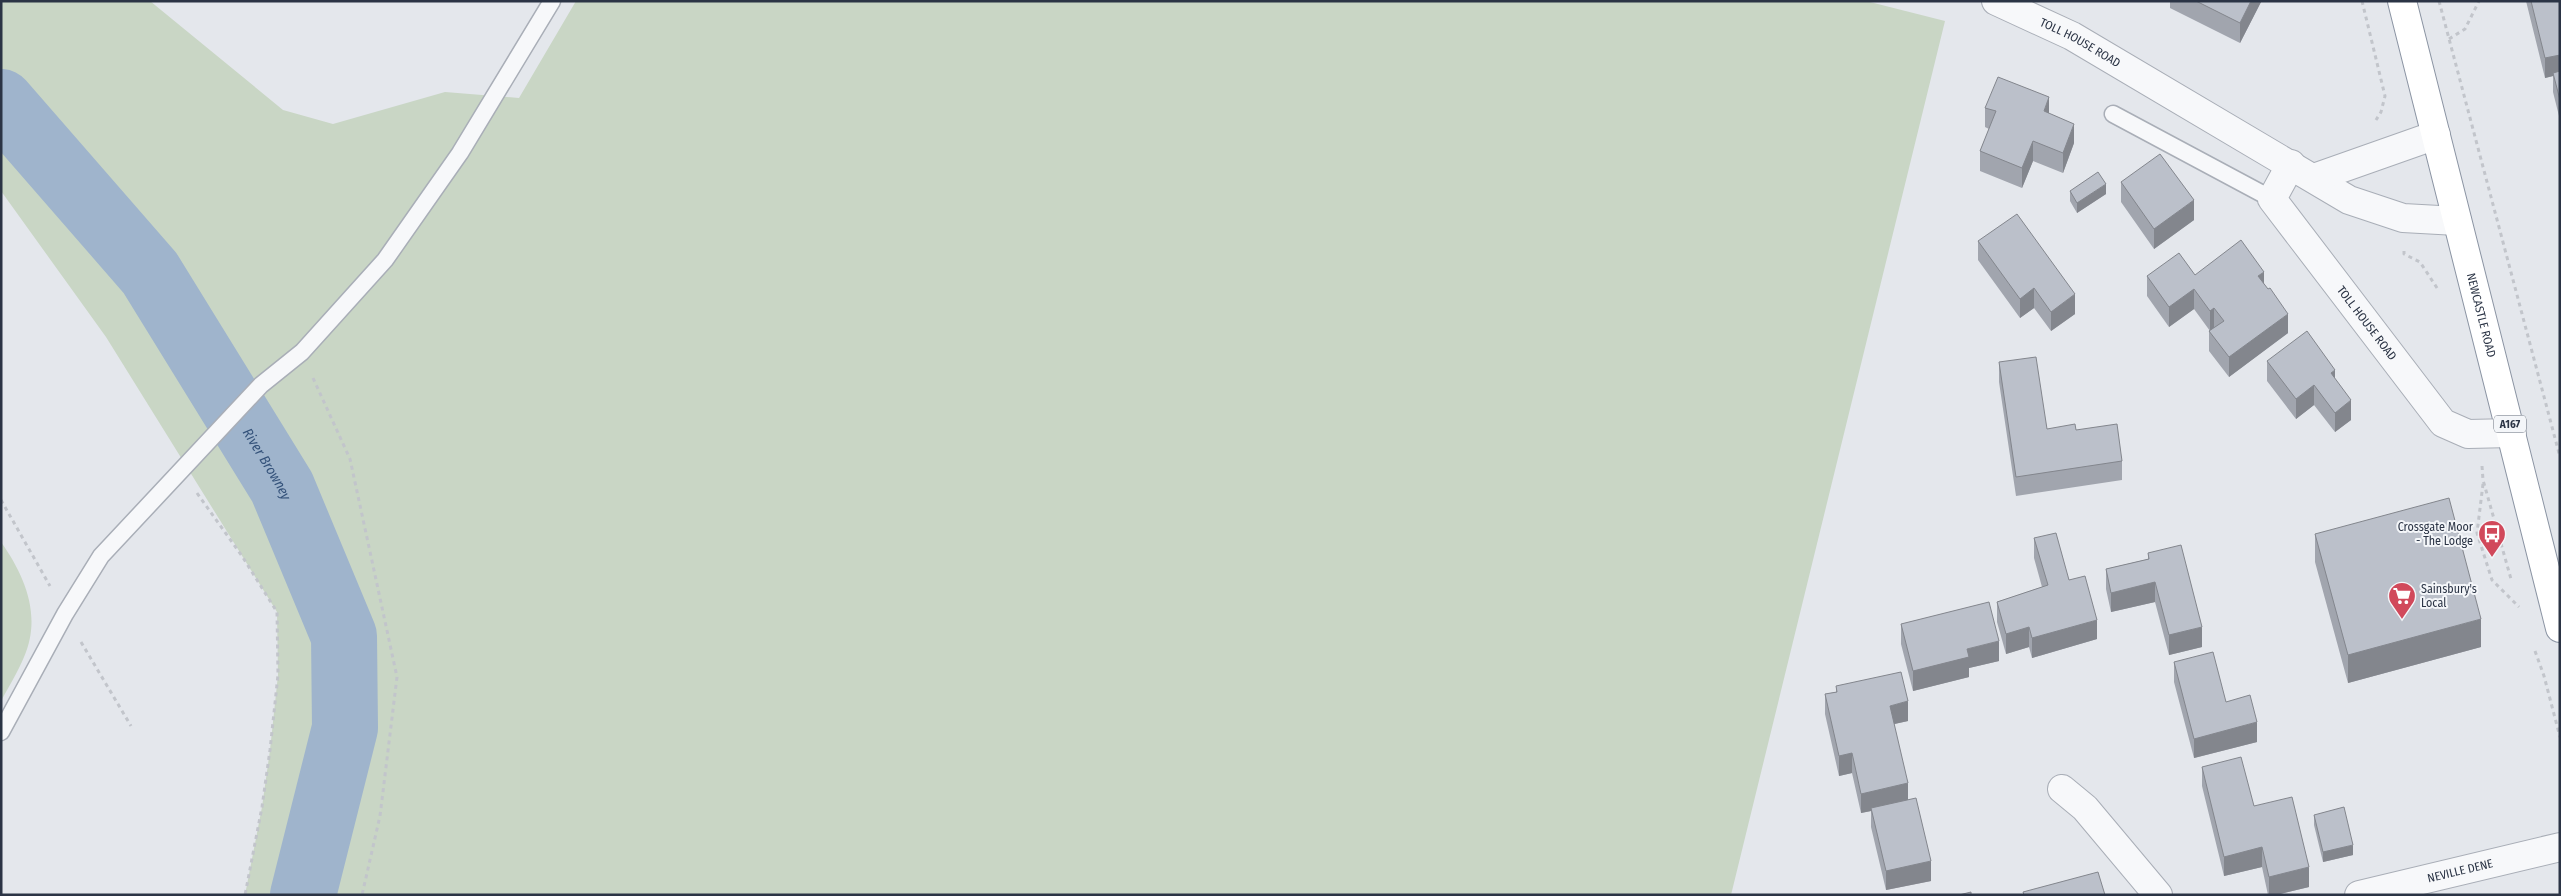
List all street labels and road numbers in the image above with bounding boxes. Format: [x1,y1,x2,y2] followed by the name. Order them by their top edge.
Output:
[2038,15,2123,70] street label: TOLL HOUSE ROAD
[2464,271,2499,359] street label: NEWCASTLE ROAD
[2334,283,2400,363] street label: TOLL HOUSE ROAD
[2494,416,2526,432] road number: A167
[2426,856,2495,885] street label: NEVILLE DENE

